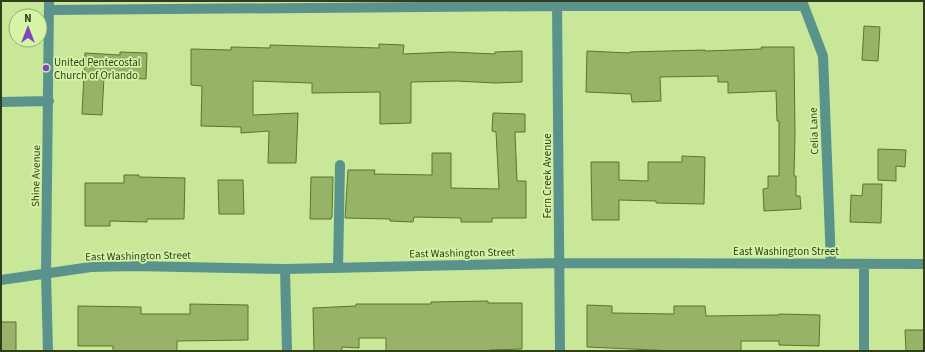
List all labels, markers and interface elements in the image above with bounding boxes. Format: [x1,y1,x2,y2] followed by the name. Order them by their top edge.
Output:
[8,8,48,48] north arrow
[24,11,32,26] text: N
[54,55,141,83] place label: United Pentecostal Church of Orlando
[41,63,51,73] marker: United Pentecostal Church of Orlando
[806,107,822,155] street label: Celia Lane
[540,133,555,219] street label: Fern Creek Avenue
[28,144,44,207] street label: Shine Avenue
[733,244,839,259] street label: East Washington Street
[409,245,515,261] street label: East Washington Street
[85,248,191,264] street label: East Washington Street

